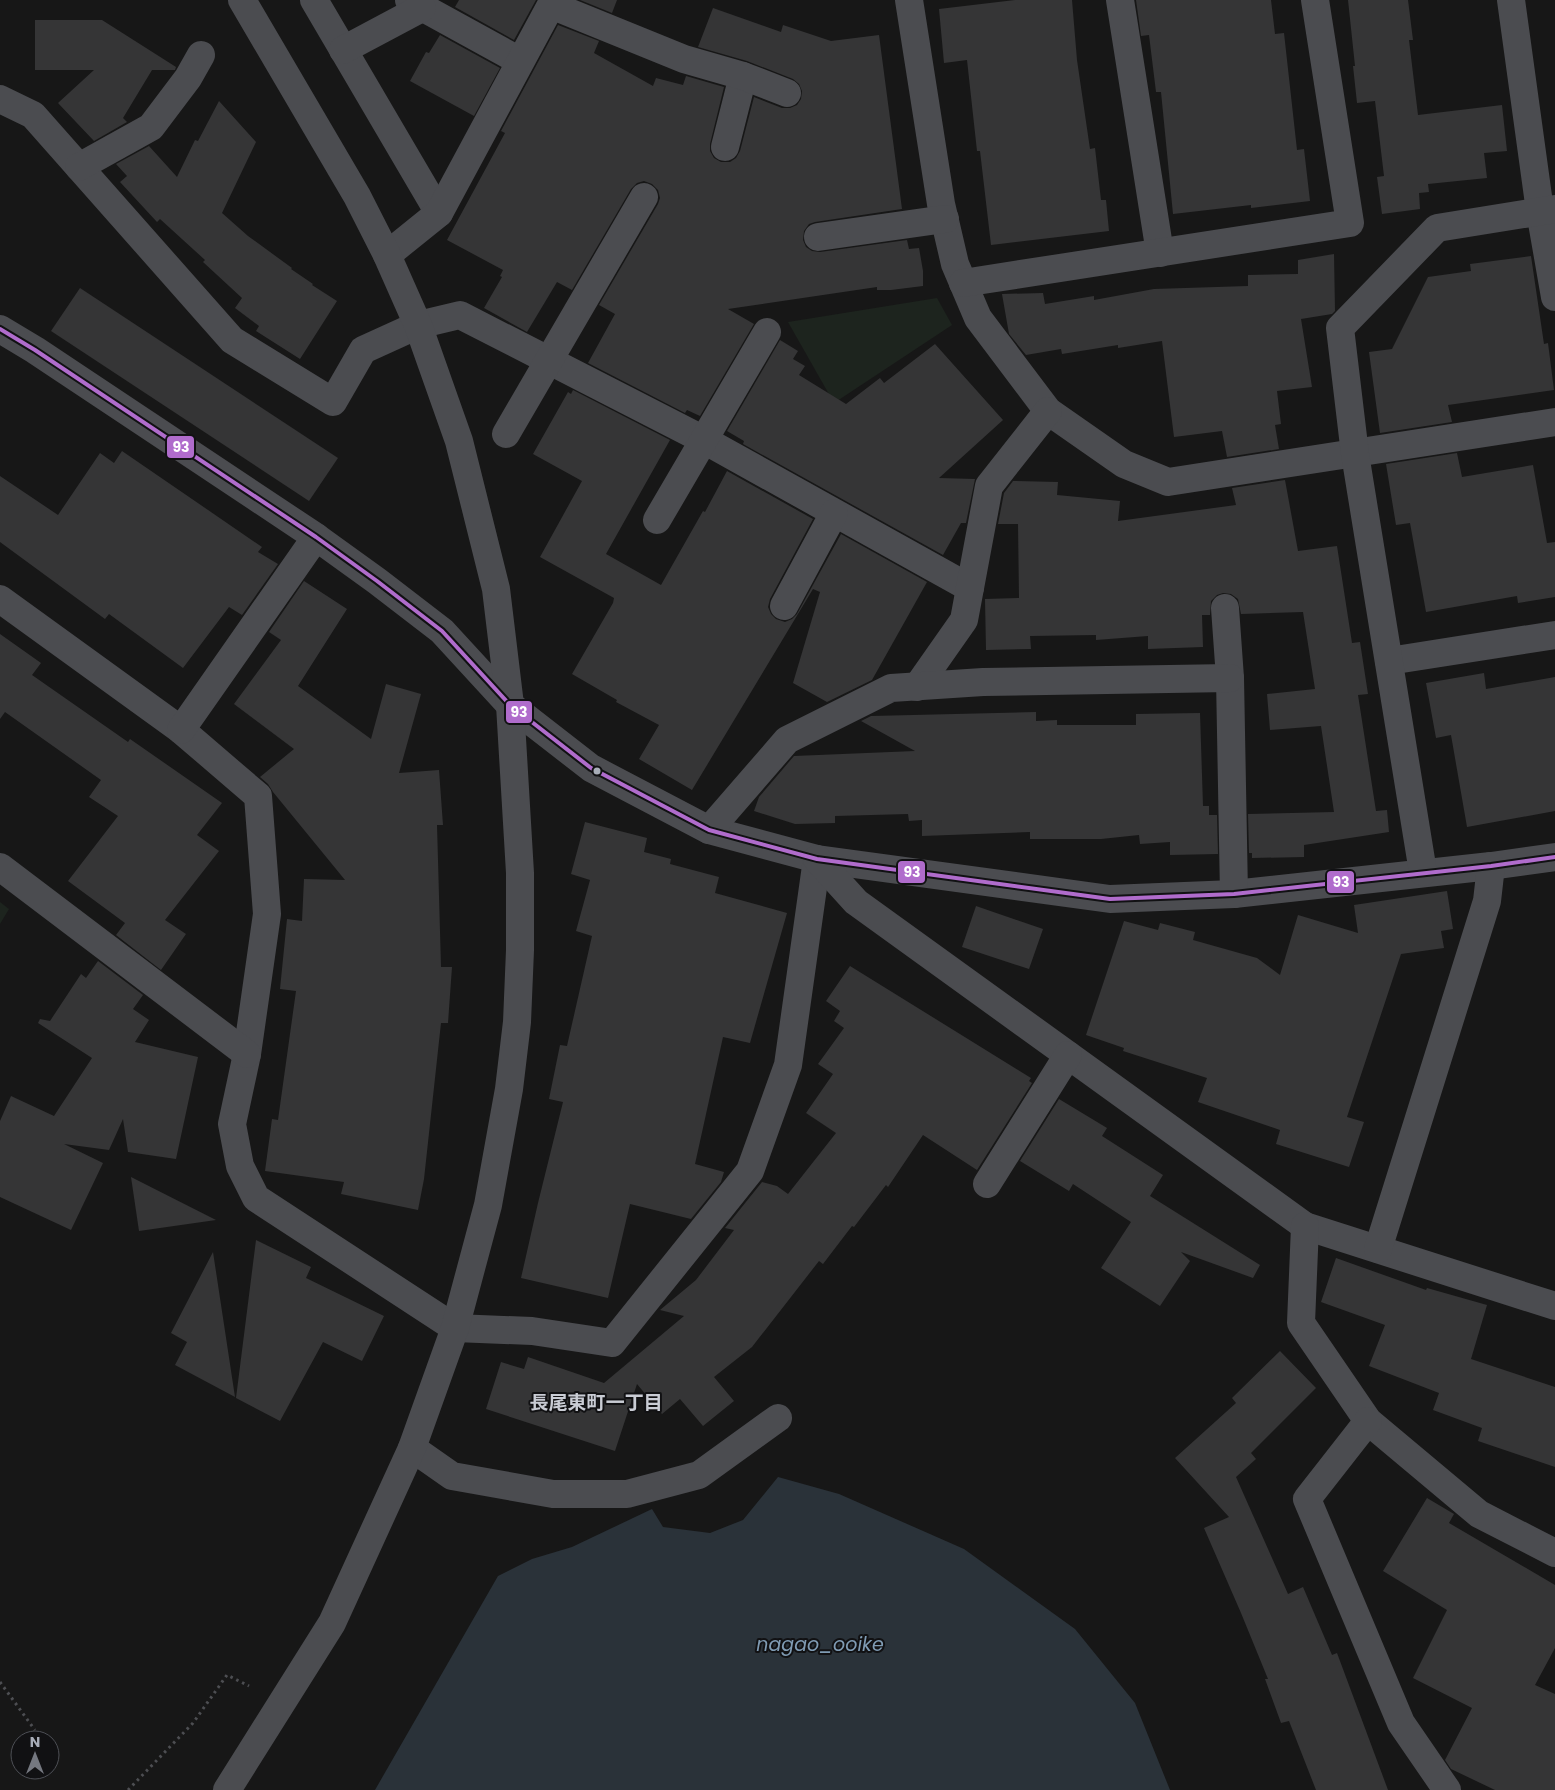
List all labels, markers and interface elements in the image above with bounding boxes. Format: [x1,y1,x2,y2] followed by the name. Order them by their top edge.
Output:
[166,435,195,459] line badge: 93
[172,437,190,457] text: 93
[505,700,533,724] line badge: 93
[510,702,528,722] text: 93
[592,766,602,776] unlabelled marker
[897,860,926,884] line badge: 93
[903,862,921,882] text: 93
[1326,870,1355,894] line badge: 93
[1332,872,1350,892] text: 93
[529,1389,663,1416] district label: 長尾東町一丁目
[756,1631,884,1658] water label: nagao_ooike
[10,1730,60,1780] north arrow
[30,1732,40,1752] text: N

